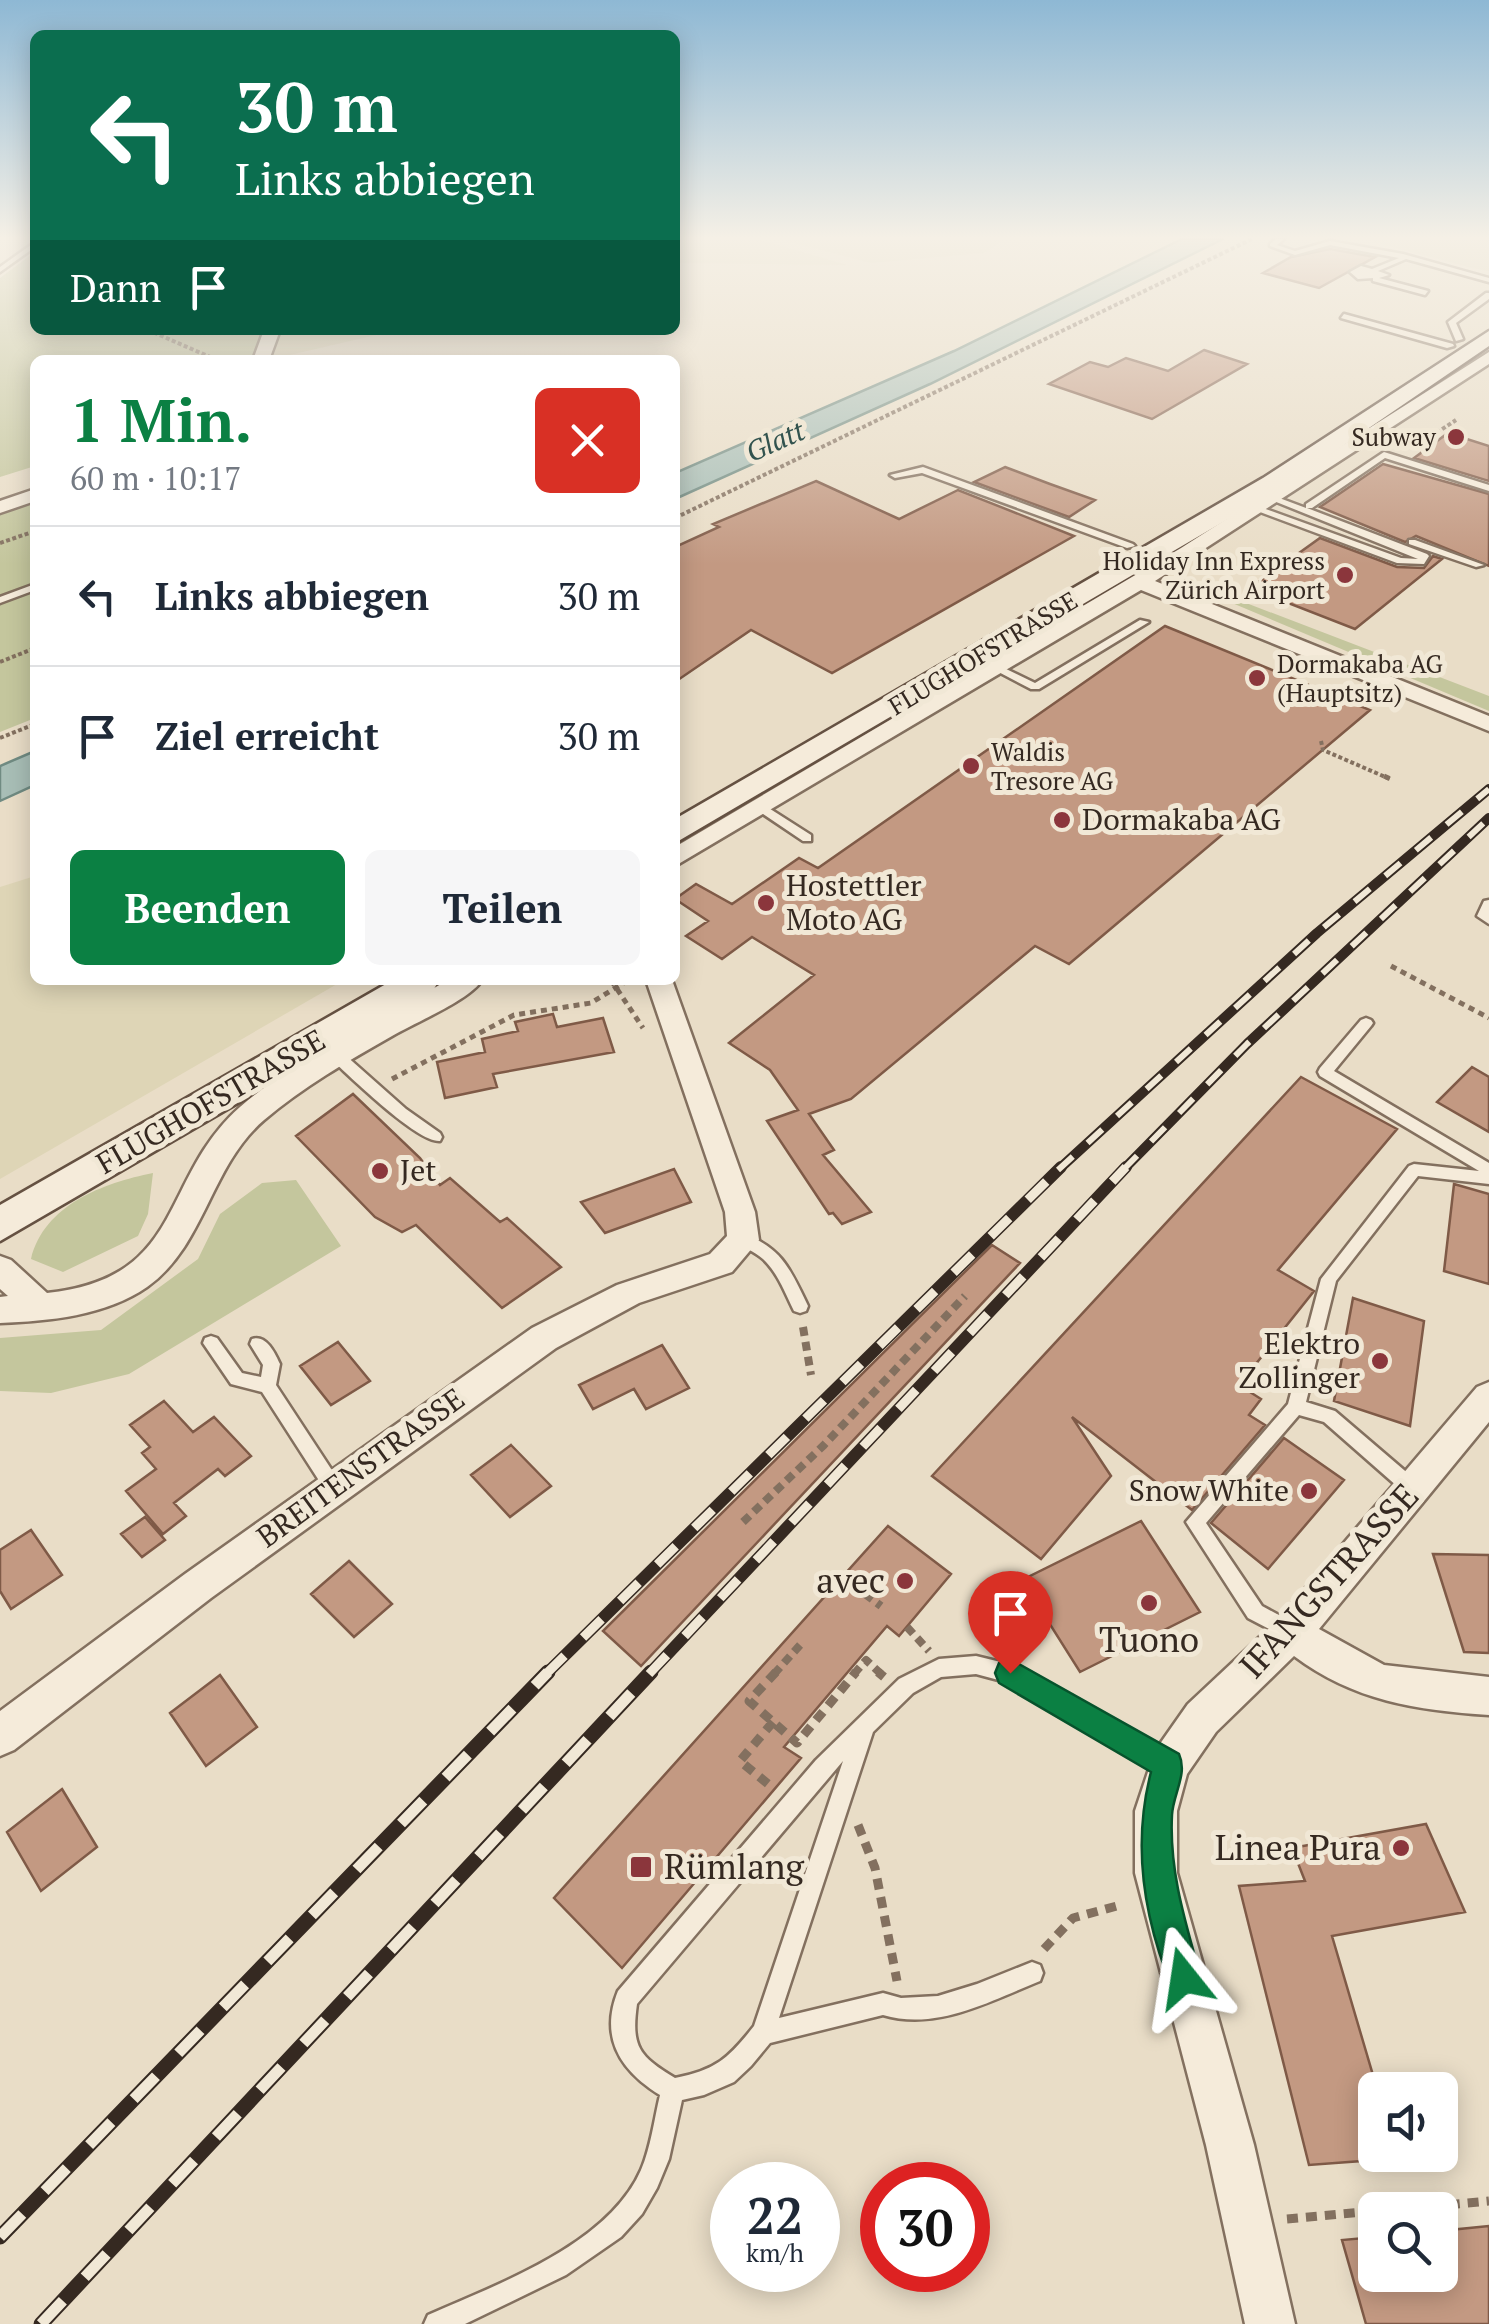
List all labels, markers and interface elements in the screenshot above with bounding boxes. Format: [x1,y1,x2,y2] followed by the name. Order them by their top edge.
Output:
[235,59,398,152] text: 30 m
[70,70,200,200] icon: left
[235,148,535,208] text: Links abbiegen
[181,260,236,315] icon: arrive
[70,263,161,313] text: Dann
[70,380,252,459] text: 1 Min.
[535,388,640,493] button: close
[740,411,811,470] water label: Glatt
[1351,420,1436,453] place label: Subway
[1445,426,1467,448] marker: Subway
[70,457,241,499] text: 60 m · 10:17
[1103,544,1325,606] place label: Holiday Inn Express Zürich Airport
[1334,564,1356,586] marker: Holiday Inn Express Zürich Airport
[70,569,125,624] icon: left
[155,571,429,621] text: Links abbiegen
[557,571,640,621] text: 30 m
[882,583,1083,722] street label: FLUGHOFSTRASSE
[1277,647,1443,709] place label: Dormakaba AG (Hauptsitz)
[1246,667,1268,689] marker: Dormakaba AG (Hauptsitz)
[70,709,125,764] icon: arrive
[155,711,379,761] text: Ziel erreicht
[557,711,640,761] text: 30 m
[991,735,1113,797] place label: Waldis Tresore AG
[960,755,982,777] marker: Waldis Tresore AG
[1082,799,1281,839] place label: Dormakaba AG
[1051,809,1073,831] marker: Dormakaba AG
[70,850,345,965] button: Beenden
[365,850,640,965] button: Teilen
[786,865,922,939] place label: Hostettler Moto AG
[755,892,777,914] marker: Hostettler Moto AG
[89,1019,332,1183] street label: FLUGHOFSTRASSE
[400,1150,436,1190] place label: Jet
[369,1160,391,1182] marker: Jet
[1239,1323,1360,1397] place label: Elektro Zollinger
[1369,1350,1391,1372] marker: Elektro Zollinger
[249,1378,472,1556] street label: BREITENSTRASSE
[1129,1470,1289,1510] place label: Snow White
[1229,1473,1428,1687] street label: IFANGSTRASSE
[1298,1480,1320,1502] marker: Snow White
[816,1557,885,1603] place label: avec
[894,1570,916,1592] marker: avec
[968,1571,1053,1674] pin
[983,1586,1038,1641] icon: arrive
[1138,1592,1160,1614] marker: Tuono
[1099,1616,1199,1662] place label: Tuono
[1215,1824,1381,1870] place label: Linea Pura
[1390,1837,1412,1859] marker: Linea Pura
[664,1843,805,1889] place label: Rümlang
[628,1854,654,1880] marker: Rümlang
[1132,1926,1236,2030] position arrow
[1358,2072,1458,2292] map controls
[1358,2072,1458,2172] button: sound
[860,2162,990,2292] speed limit sign: 30
[747,2182,803,2248] text: 22
[1358,2192,1458,2292] button: search
[746,2236,804,2269] text: km/h

